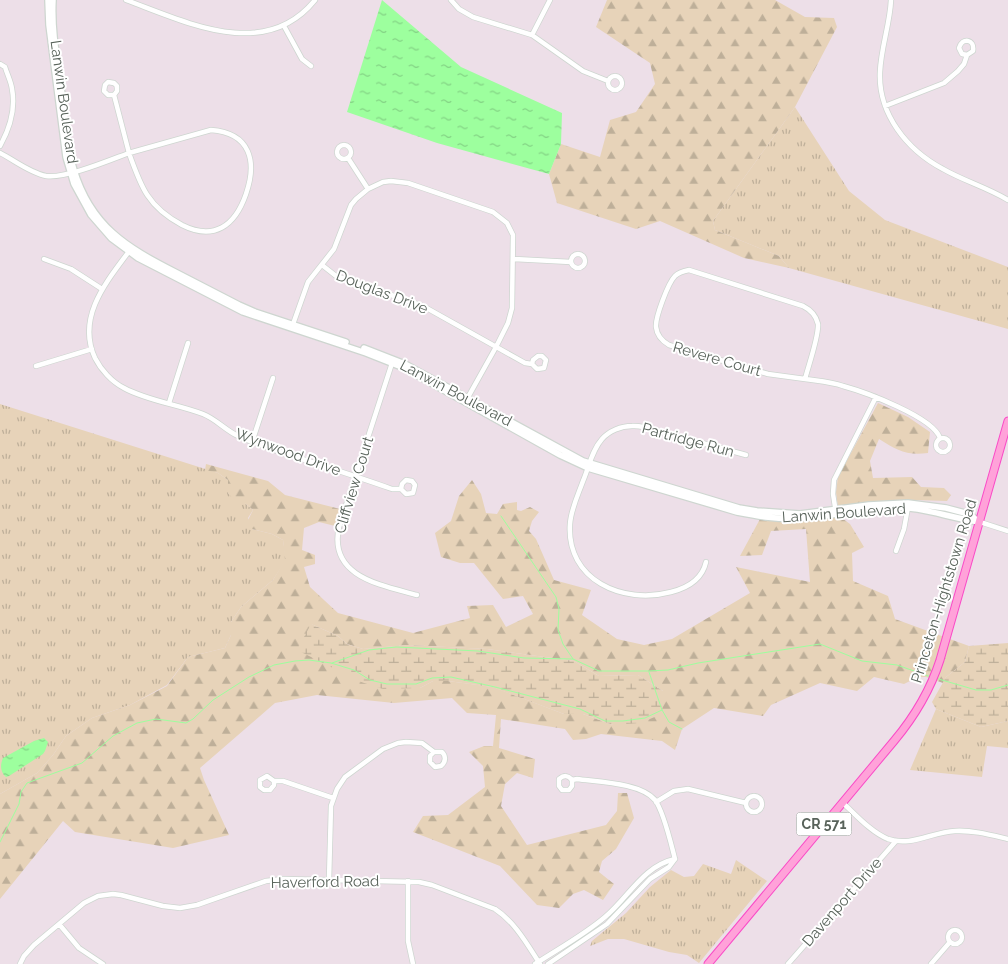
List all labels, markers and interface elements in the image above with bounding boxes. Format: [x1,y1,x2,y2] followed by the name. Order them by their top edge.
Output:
[46,39,82,165] street label: Lanwin Boulevard
[334,266,431,318] street label: Douglas Drive
[671,338,763,380] street label: Revere Court
[397,356,515,430] street label: Lanwin Boulevard
[640,419,736,461] street label: Partridge Run
[233,425,343,479] street label: Wynwood Drive
[331,434,377,536] street label: Cliffview Court
[907,497,981,685] street label: Princeton-Hightstown Road
[781,500,907,526] street label: Lanwin Boulevard
[796,812,852,836] road number: CR 571
[798,854,886,950] street label: Davenport Drive
[271,872,379,892] street label: Haverford Road

